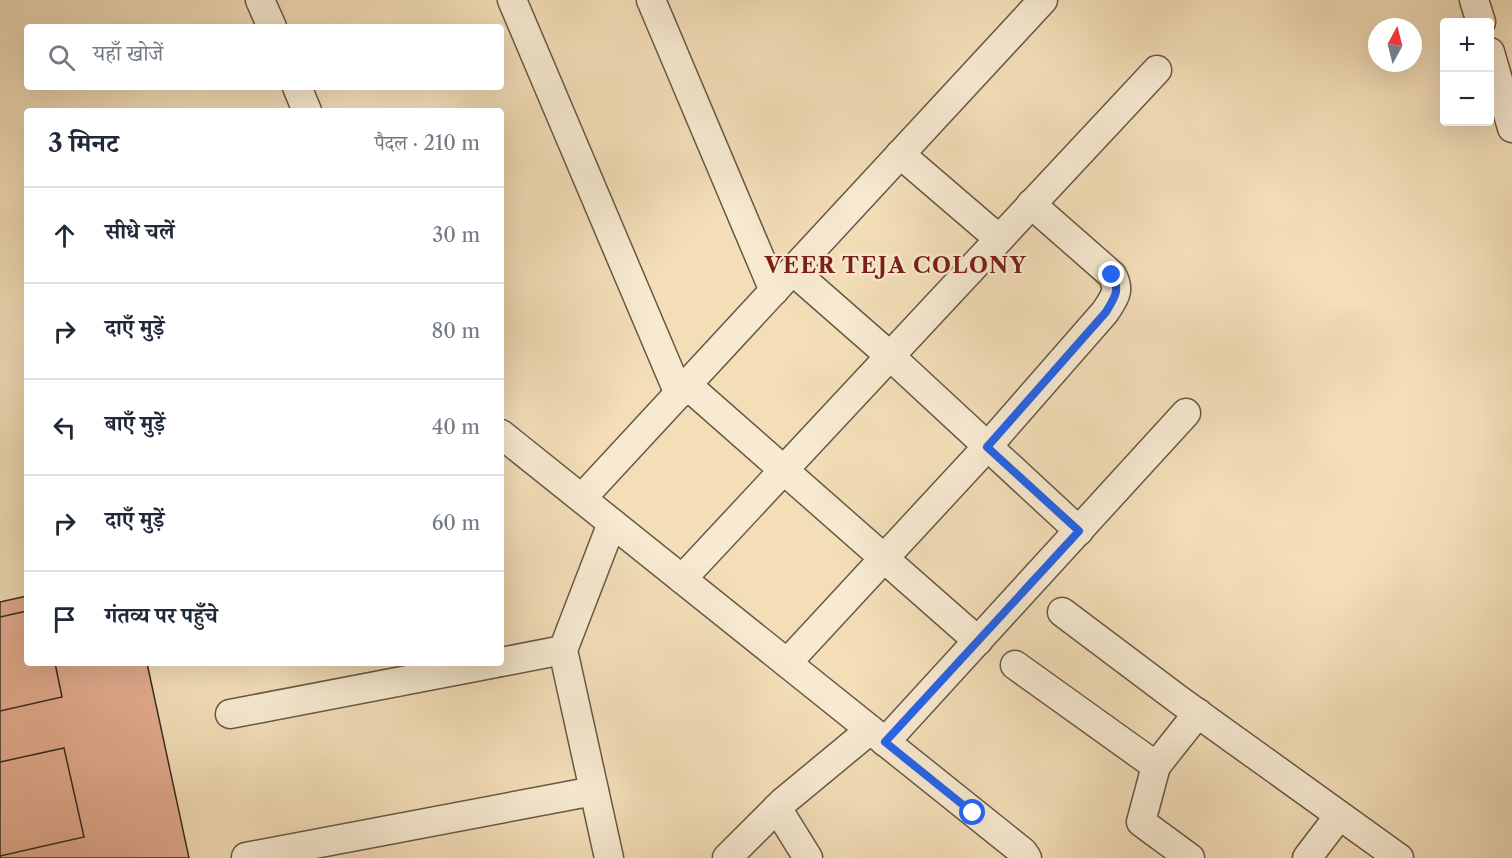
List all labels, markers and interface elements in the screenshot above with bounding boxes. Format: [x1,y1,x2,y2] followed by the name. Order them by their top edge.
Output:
[1368,18,1422,72] north arrow
[1440,18,1494,126] map controls
[1440,18,1494,72] button: +
[24,24,504,90] search box
[93,40,163,67] text: यहाँ खोजें
[45,41,78,74] icon: search
[1440,72,1494,126] button: −
[48,127,118,159] text: 3 मिनट
[374,131,480,155] text: पैदल · 210 m
[105,218,174,245] text: सीधे चलें
[48,219,81,252] icon: ahead
[432,223,480,247] text: 30 m
[764,252,1027,279] district label: VEER TEJA COLONY
[1098,261,1124,287] route end
[105,314,164,341] text: दाएँ मुड़ें
[48,315,81,348] icon: right
[432,319,480,343] text: 80 m
[105,410,165,437] text: बाएँ मुड़ें
[48,411,81,444] icon: left
[432,415,480,439] text: 40 m
[105,506,164,533] text: दाएँ मुड़ें
[48,507,81,540] icon: right
[432,511,480,535] text: 60 m
[105,602,218,629] text: गंतव्य पर पहुँचे
[48,603,81,636] icon: arrive
[959,799,985,825] route start

